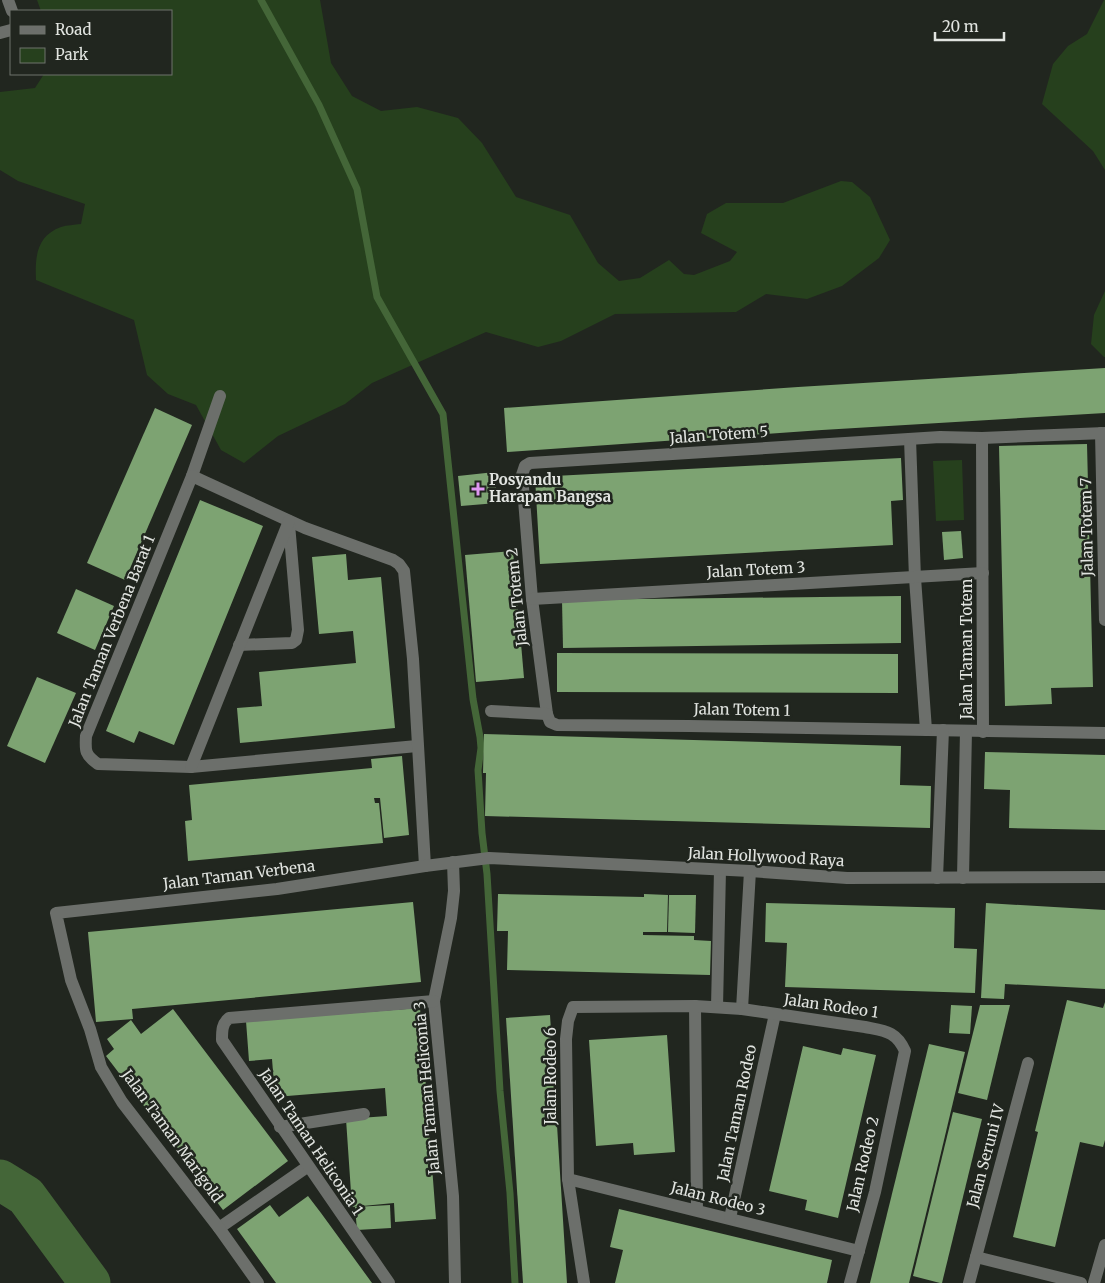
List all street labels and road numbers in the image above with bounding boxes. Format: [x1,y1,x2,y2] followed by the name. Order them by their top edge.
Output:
[668,422,769,447] street label: Jalan Totem 5
[1076,477,1097,577] street label: Jalan Totem 7
[64,532,159,731] street label: Jalan Taman Verbena Barat 1
[502,547,531,648] street label: Jalan Totem 2
[705,557,806,582] street label: Jalan Totem 3
[957,578,976,721] street label: Jalan Taman Totem
[692,699,791,720] street label: Jalan Totem 1
[686,843,845,870] street label: Jalan Hollywood Raya
[161,856,316,893] street label: Jalan Taman Verbena
[782,989,880,1022] street label: Jalan Rodeo 1
[409,1000,444,1177] street label: Jalan Taman Heliconia 3
[541,1027,560,1126] street label: Jalan Rodeo 6
[713,1042,760,1184] street label: Jalan Taman Rodeo
[255,1064,368,1219] street label: Jalan Taman Heliconia 1
[117,1065,227,1206] street label: Jalan Taman Marigold
[962,1101,1009,1211] street label: Jalan Seruni IV
[842,1114,883,1214] street label: Jalan Rodeo 2
[668,1177,767,1219] street label: Jalan Rodeo 3

